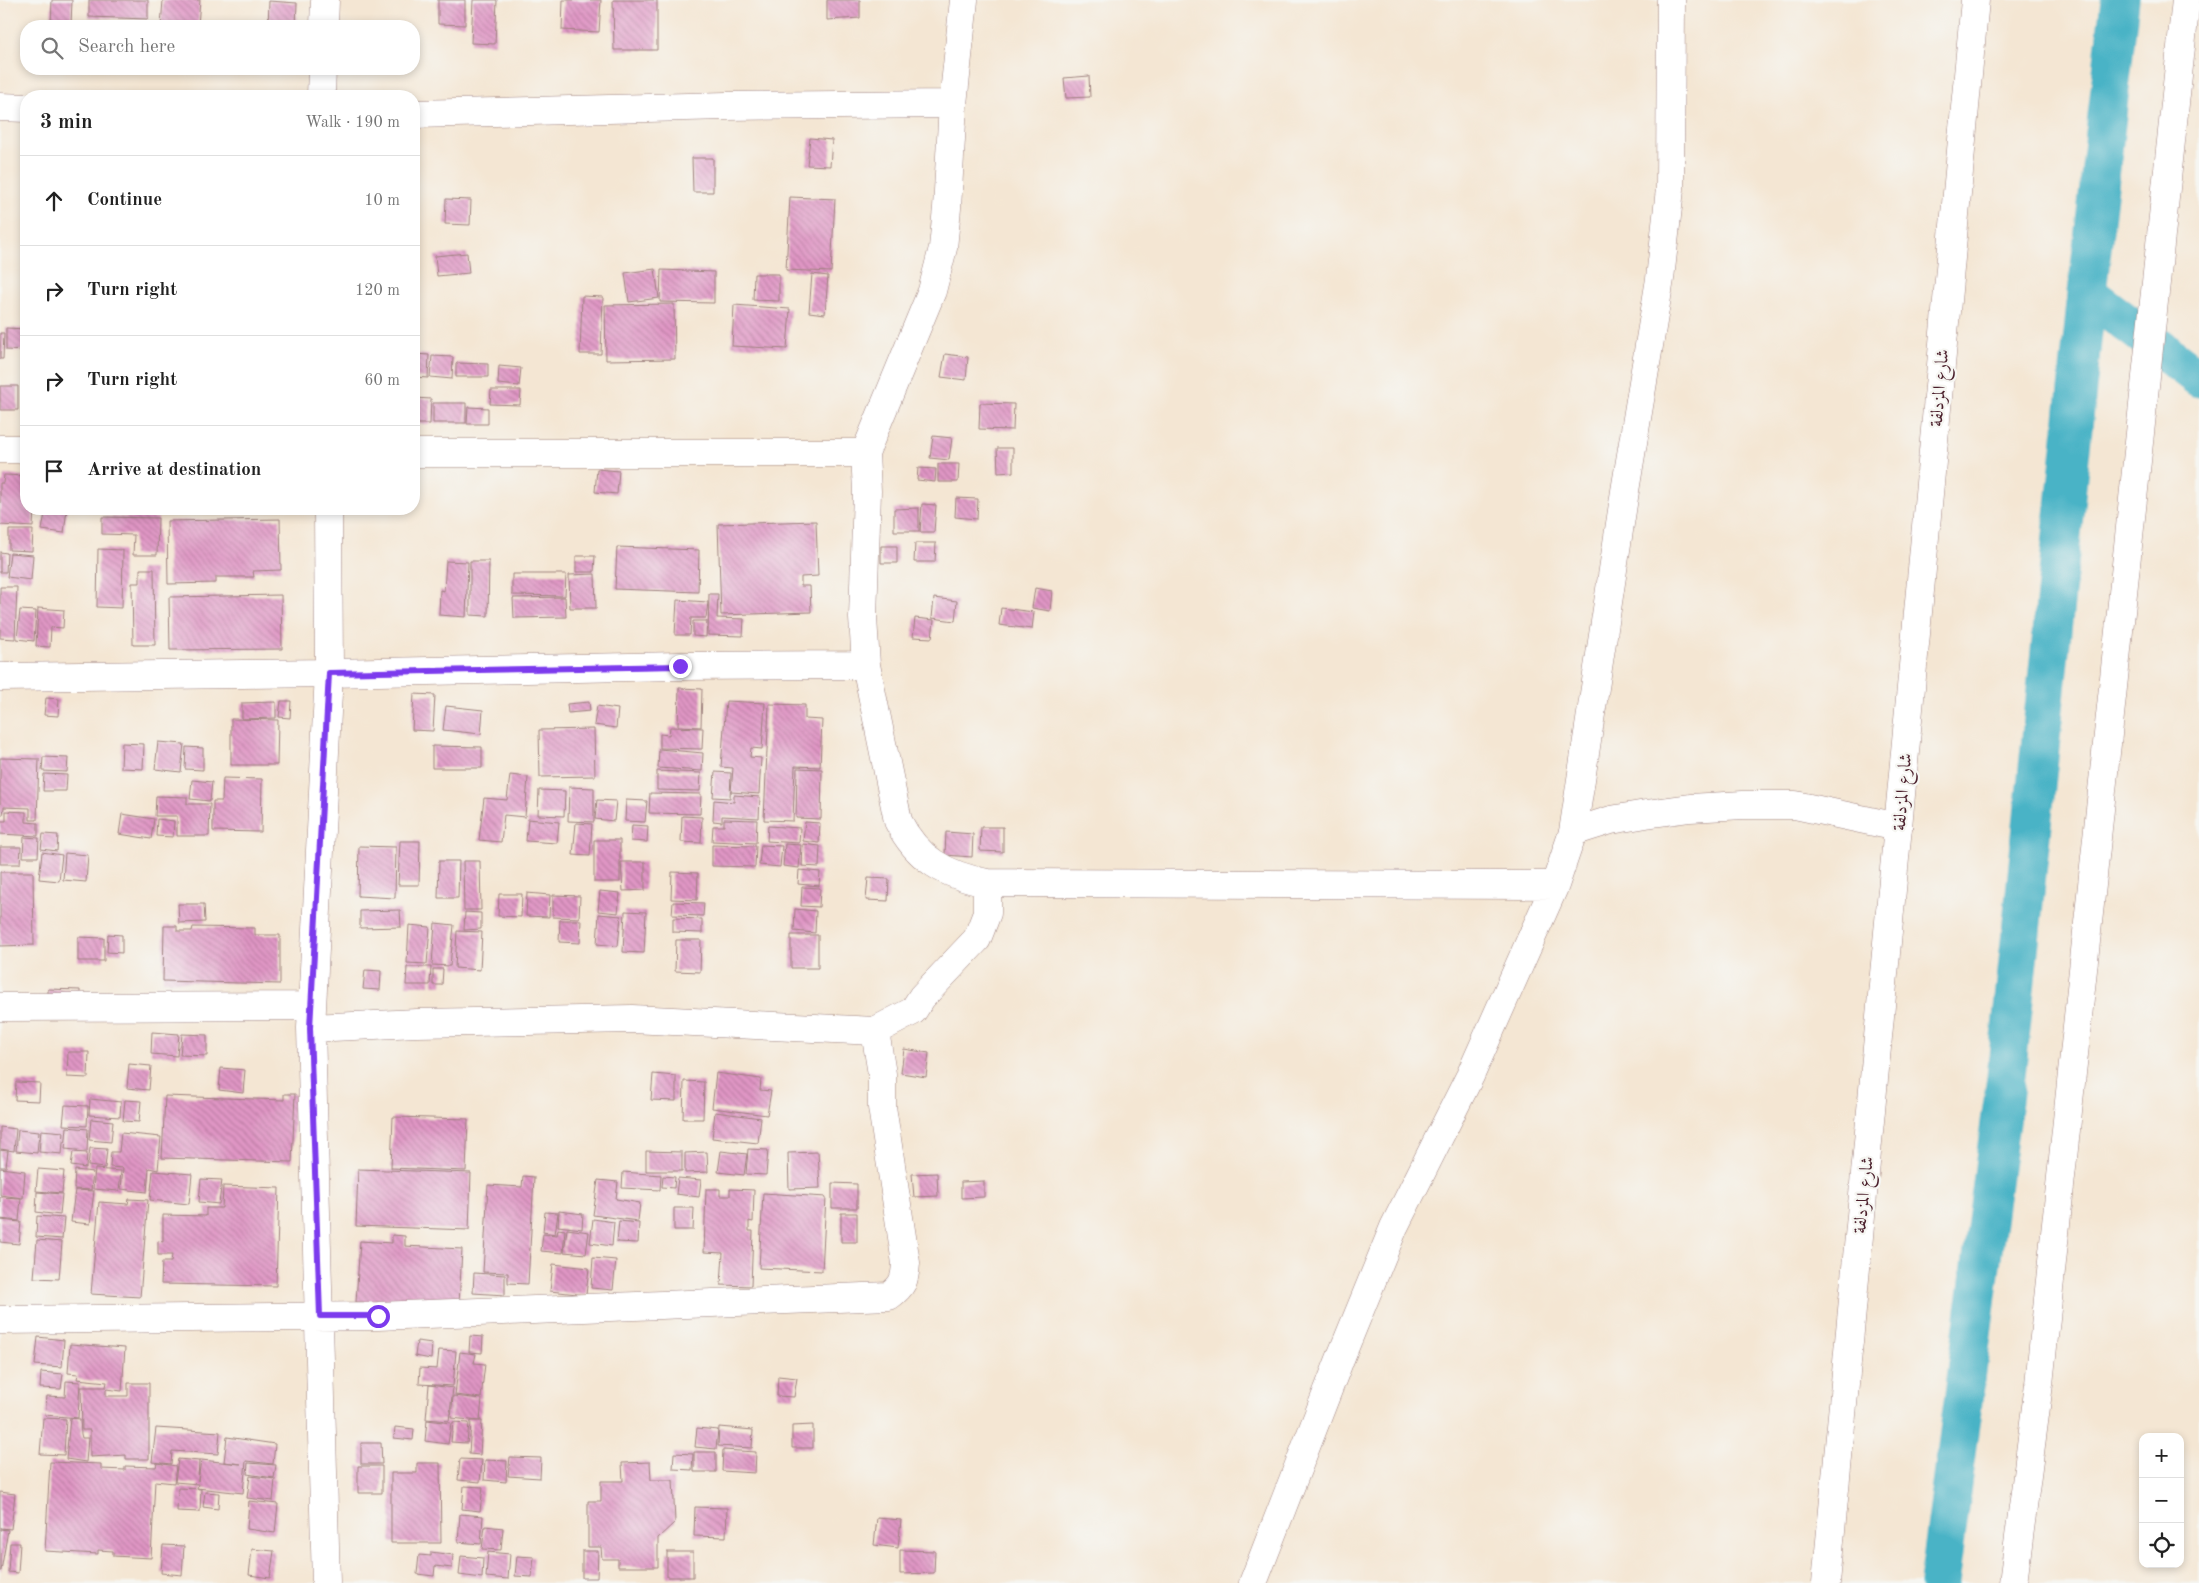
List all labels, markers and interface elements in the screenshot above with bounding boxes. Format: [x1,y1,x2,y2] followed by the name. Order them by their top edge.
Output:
[20,20,420,75] search box
[38,34,66,62] icon: search
[78,38,175,57] text: Search here
[40,112,93,133] text: 3 min
[305,115,400,131] text: Walk · 190 m
[40,187,68,215] icon: ahead
[87,191,162,210] text: Continue
[364,193,400,209] text: 10 m
[40,277,68,305] icon: right
[87,281,177,300] text: Turn right
[355,283,400,299] text: 120 m
[1928,349,1957,428] street label: شارع المزدلفة
[40,367,68,395] icon: right
[87,371,177,390] text: Turn right
[364,373,400,389] text: 60 m
[40,457,68,485] icon: arrive
[87,461,261,480] text: Arrive at destination
[669,655,692,678] route end
[1891,753,1920,832] street label: شارع المزدلفة
[1851,1156,1882,1235] street label: شارع المزدلفة
[367,1305,390,1328] route start
[2139,1433,2184,1568] map controls
[2139,1433,2184,1478] button: +
[2139,1478,2184,1523] button: −
[2139,1523,2184,1568] button: locate

